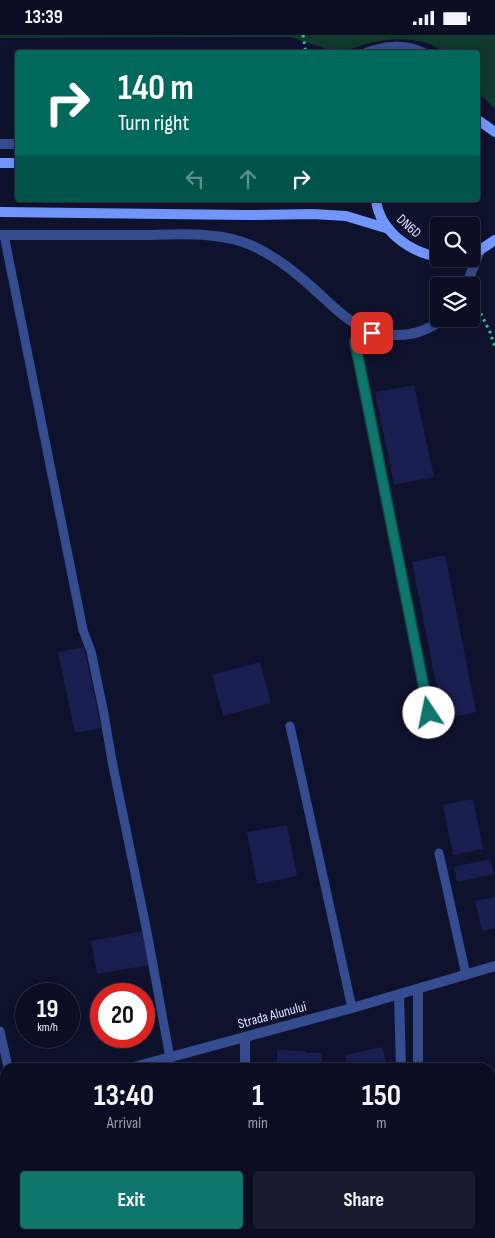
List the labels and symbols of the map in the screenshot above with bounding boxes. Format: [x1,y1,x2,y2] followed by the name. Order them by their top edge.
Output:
[393,211,425,241] street label: DN6D
[351,312,393,354] pin
[402,686,454,738] position arrow
[90,983,155,1048] speed limit sign: 20
[236,998,308,1032] street label: Strada Alunului

